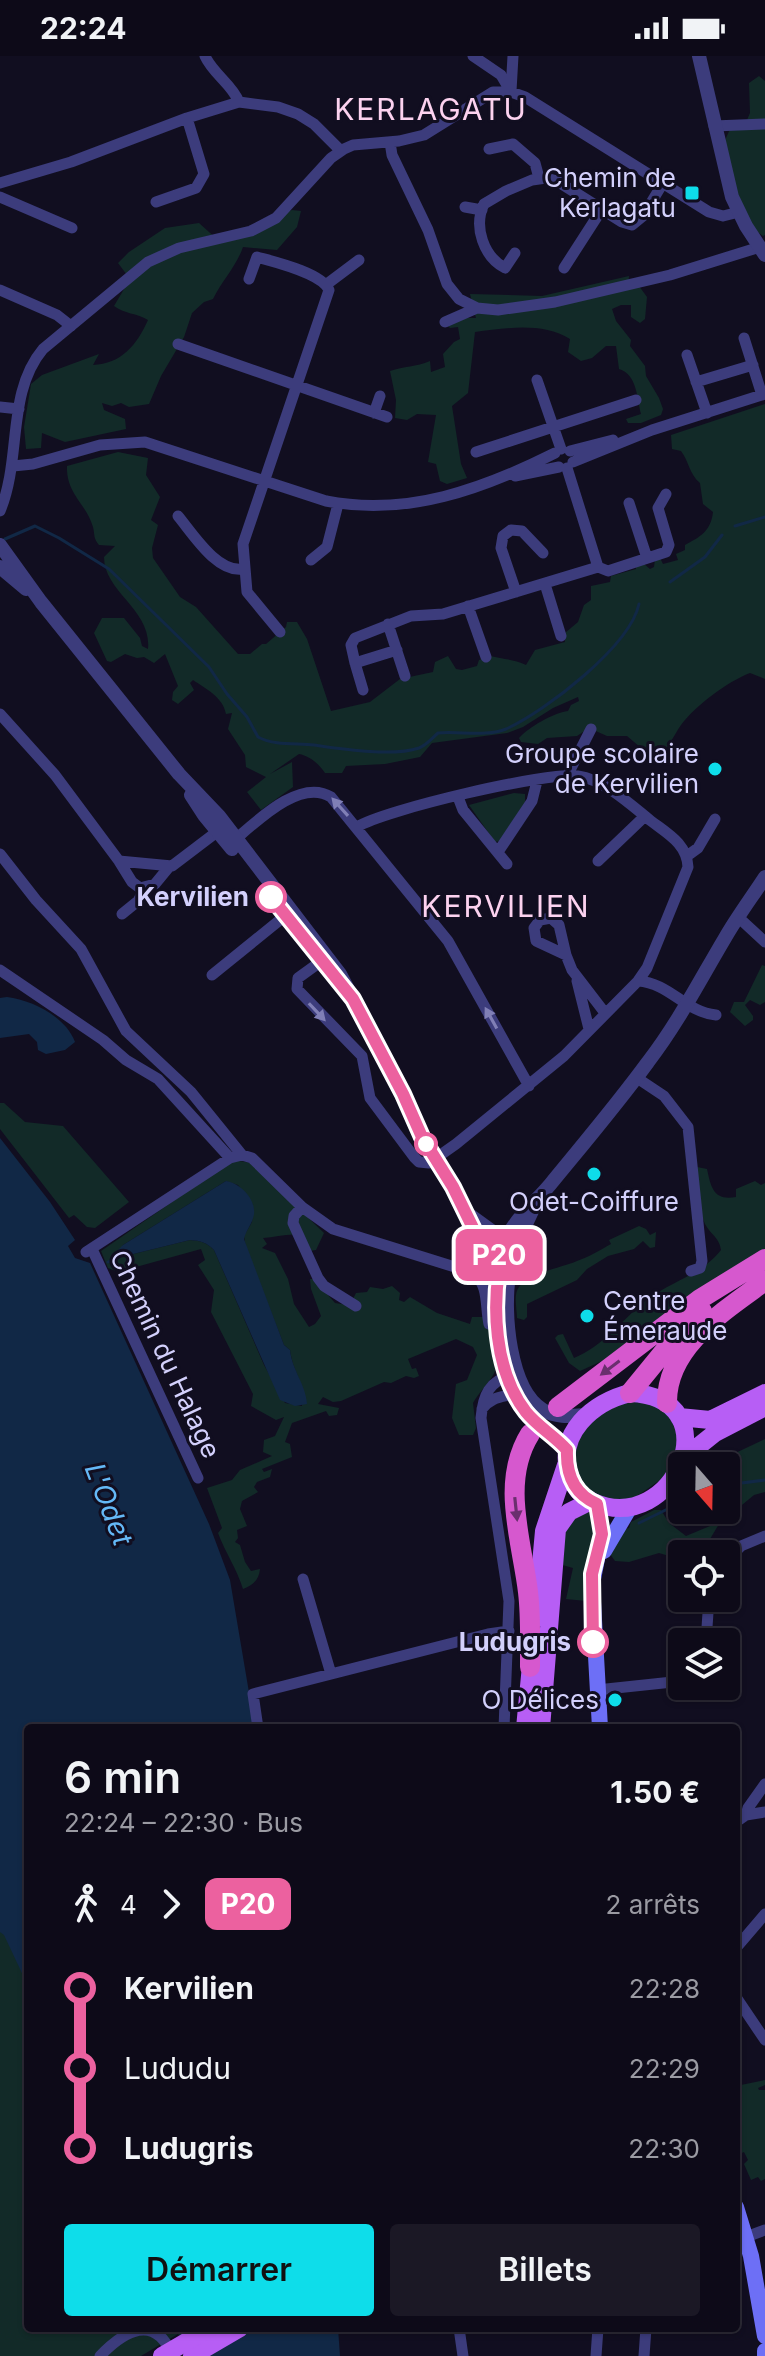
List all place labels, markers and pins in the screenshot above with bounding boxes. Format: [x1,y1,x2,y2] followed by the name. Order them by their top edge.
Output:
[544,162,676,223] place label: Chemin de Kerlagatu
[683,184,701,202] marker: Chemin de Kerlagatu
[505,738,699,799] place label: Groupe scolaire de Kervilien
[706,760,724,778] marker: Groupe scolaire de Kervilien
[136,881,249,912] place label: Kervilien
[256,882,286,912] marker: Kervilien
[415,1133,437,1155] unlabelled marker
[585,1165,603,1183] marker: Odet-Coiffure
[509,1186,679,1217] place label: Odet-Coiffure
[603,1285,727,1346] place label: Centre Émeraude
[578,1307,596,1325] marker: Centre Émeraude
[459,1626,571,1657] place label: Ludugris
[578,1627,608,1657] marker: Ludugris
[482,1684,599,1715] place label: O Délices
[606,1691,624,1709] marker: O Délices

